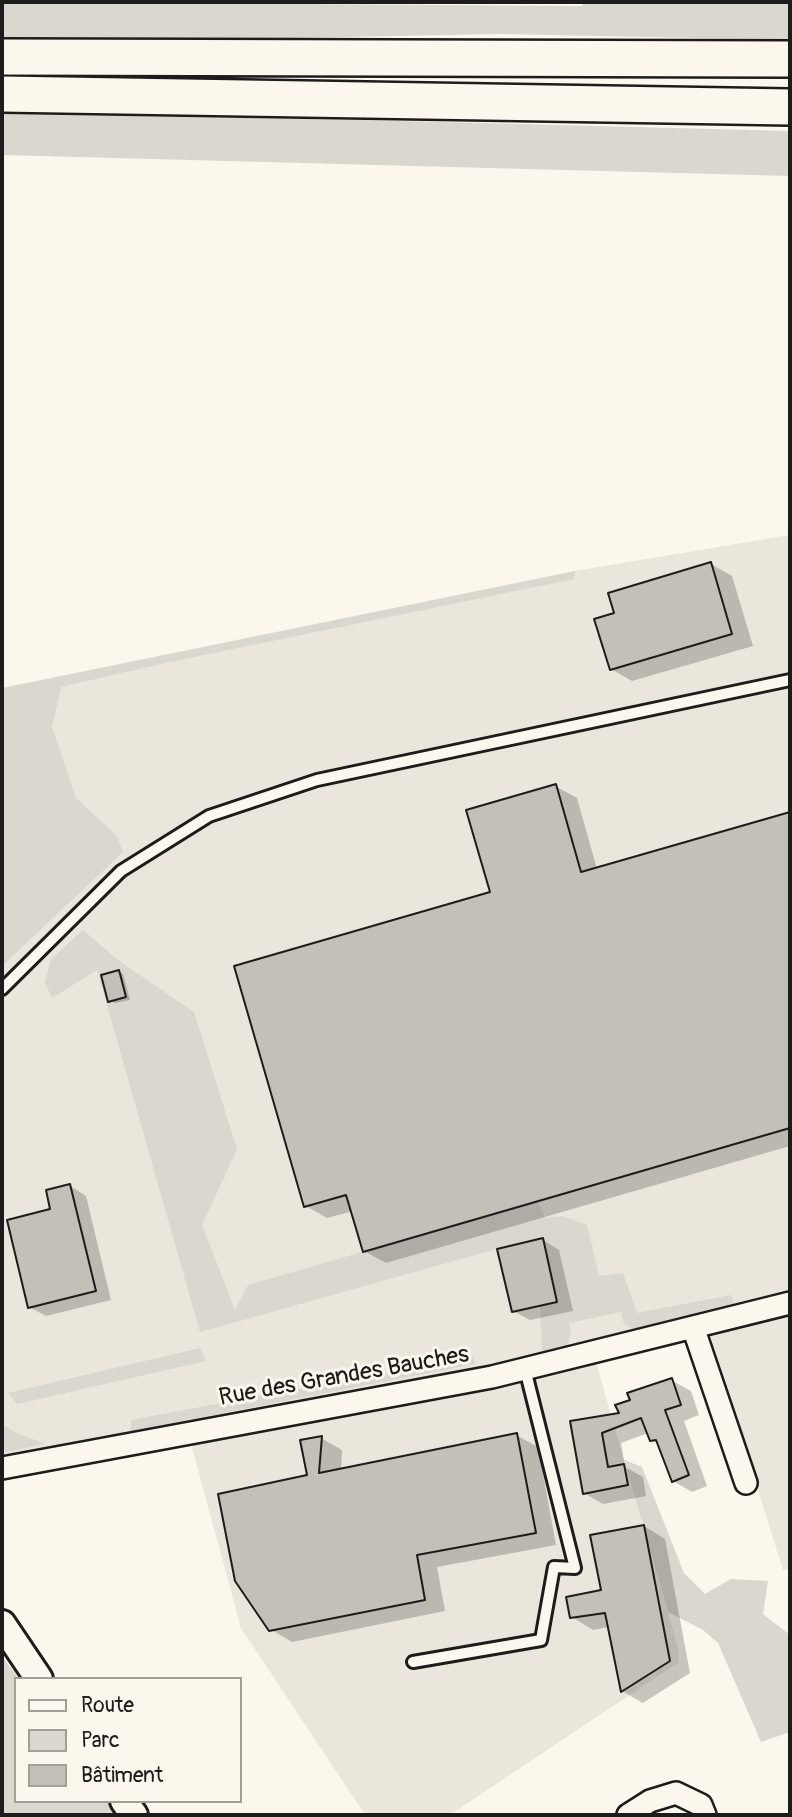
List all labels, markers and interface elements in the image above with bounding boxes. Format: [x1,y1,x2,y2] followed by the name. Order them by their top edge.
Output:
[217,1341,471,1413] street label: Rue des Grandes Bauches
[14,1677,242,1803] legend
[81,1692,134,1719] text: Route
[81,1727,120,1754] text: Parc
[81,1762,163,1789] text: Bâtiment

